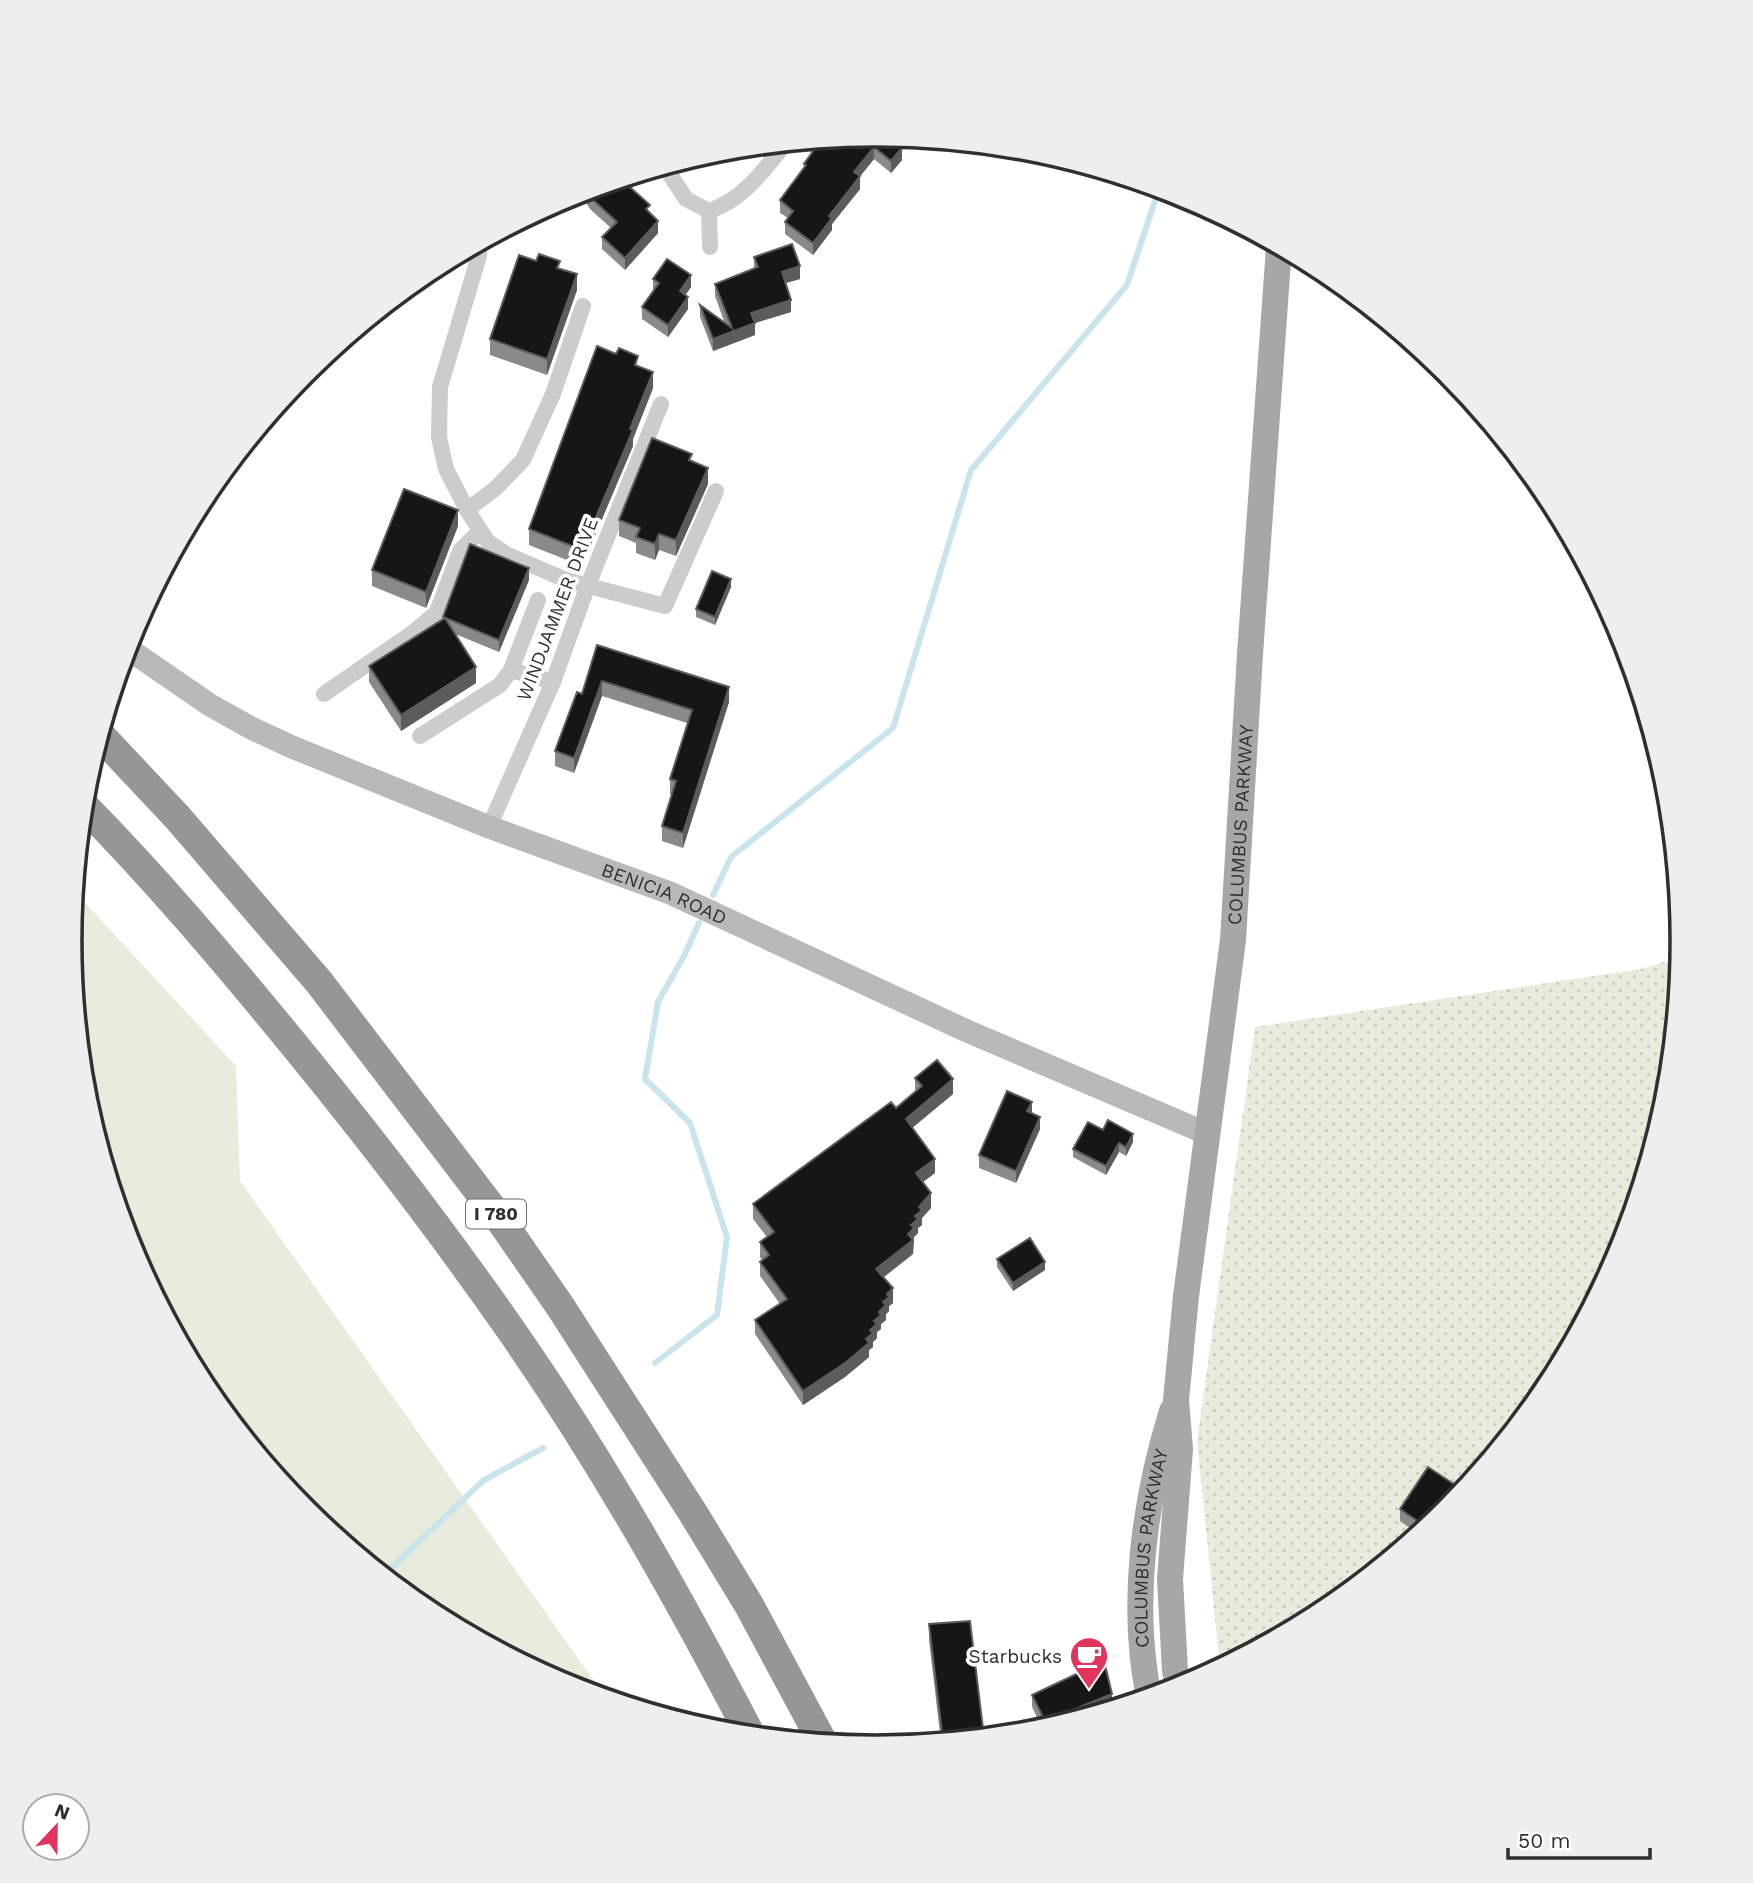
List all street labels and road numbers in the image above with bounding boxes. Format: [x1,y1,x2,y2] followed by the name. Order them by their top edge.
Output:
[512,514,603,704] street label: WINDJAMMER DRIVE
[1223,724,1258,926] street label: COLUMBUS PARKWAY
[598,858,731,930] street label: BENICIA ROAD
[466,1199,526,1228] road number: I 780
[1129,1446,1173,1649] street label: COLUMBUS PARKWAY

